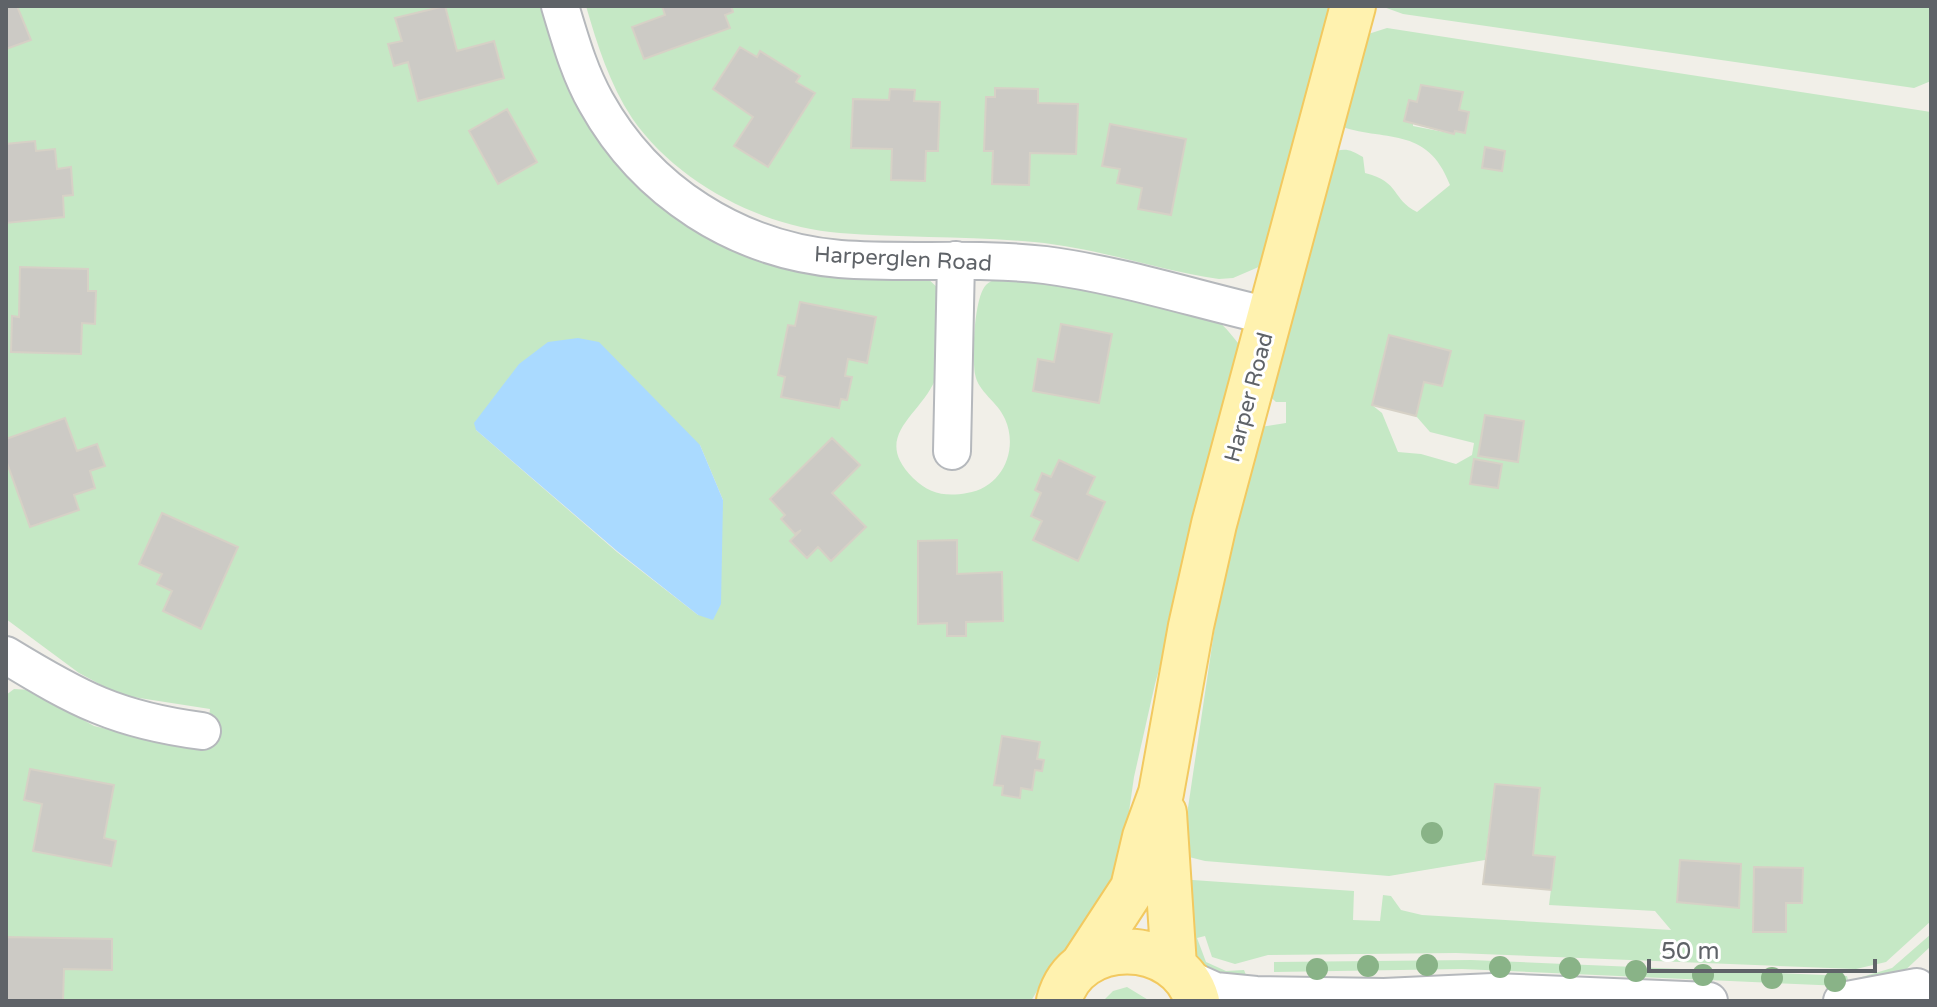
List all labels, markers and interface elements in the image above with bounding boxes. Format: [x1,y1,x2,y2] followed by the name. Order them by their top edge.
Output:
[813,241,993,277] street label: Harperglen Road
[1219,330,1279,465] street label: Harper Road
[1649,923,1875,973] scale bar
[1661,937,1719,966] text: 50 m

